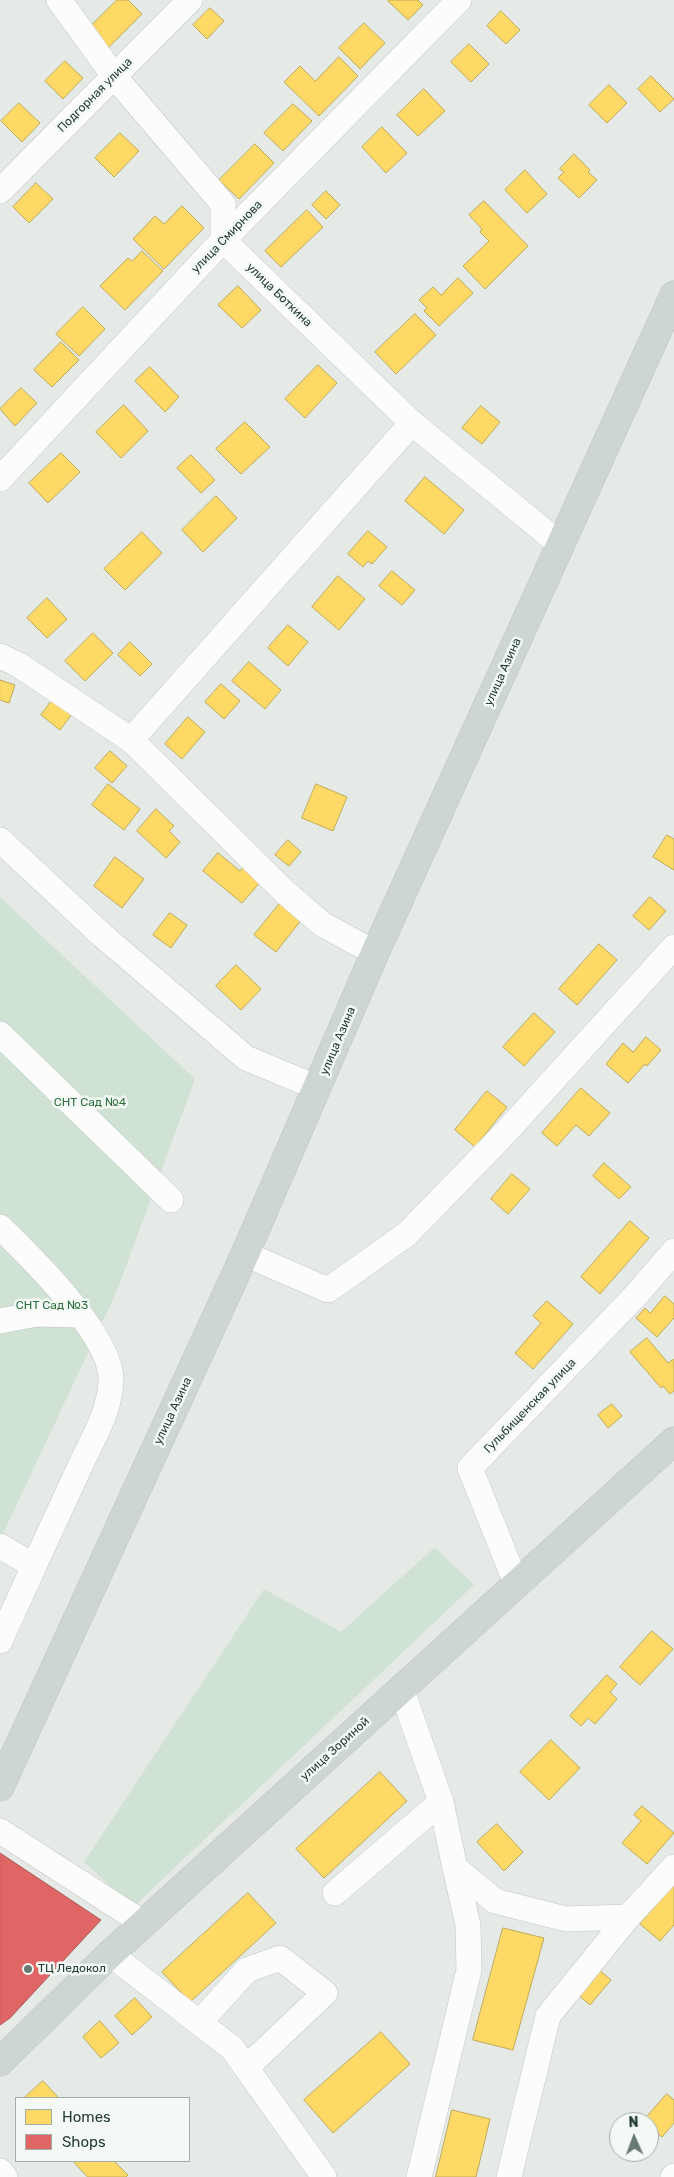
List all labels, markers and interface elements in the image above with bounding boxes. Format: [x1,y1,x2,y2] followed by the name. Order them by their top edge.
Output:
[55,55,135,135] street label: Подгорная улица
[189,198,265,276] street label: улица Смирнова
[243,260,315,330] street label: улица Боткина
[482,636,524,708] street label: улица Азина
[317,1005,359,1077] street label: улица Азина
[54,1096,126,1110] park label: СНТ Сад №4
[16,1299,88,1313] park label: СНТ Сад №3
[481,1356,579,1456] street label: Гульбищенская улица
[151,1375,195,1447] street label: улица Азина
[298,1714,372,1784] street label: улица Зориной
[38,1962,106,1976] place label: ТЦ Ледокол
[22,1963,34,1975] marker: ТЦ Ледокол
[15,2097,190,2162] legend
[62,2108,111,2126] text: Homes
[609,2112,659,2162] north arrow
[628,2114,639,2131] text: N
[62,2133,106,2151] text: Shops

